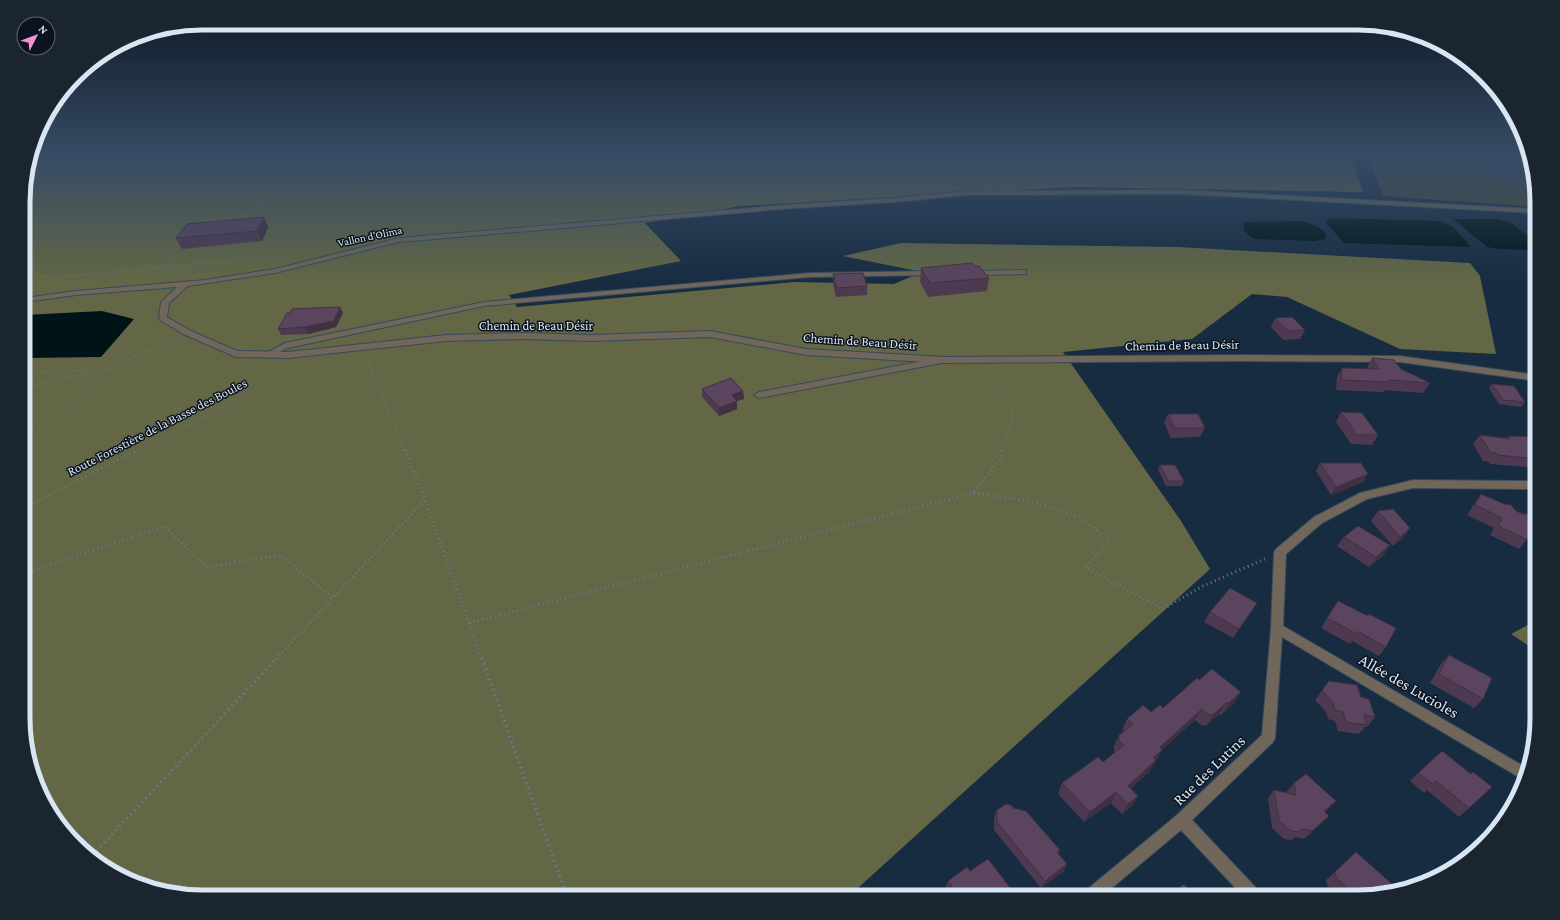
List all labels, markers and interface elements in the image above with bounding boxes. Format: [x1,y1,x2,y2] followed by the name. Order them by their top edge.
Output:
[16,16,56,56] north arrow
[36,23,51,36] text: N
[337,223,403,249] street label: Vallon d'Olima
[479,318,594,333] street label: Chemin de Beau Désir
[802,330,918,352] street label: Chemin de Beau Désir
[1125,336,1240,353] street label: Chemin de Beau Désir
[65,375,249,479] street label: Route Forestière de la Basse des Boules
[1356,651,1462,721] street label: Allée des Lucioles
[1170,732,1248,808] street label: Rue des Lutins

